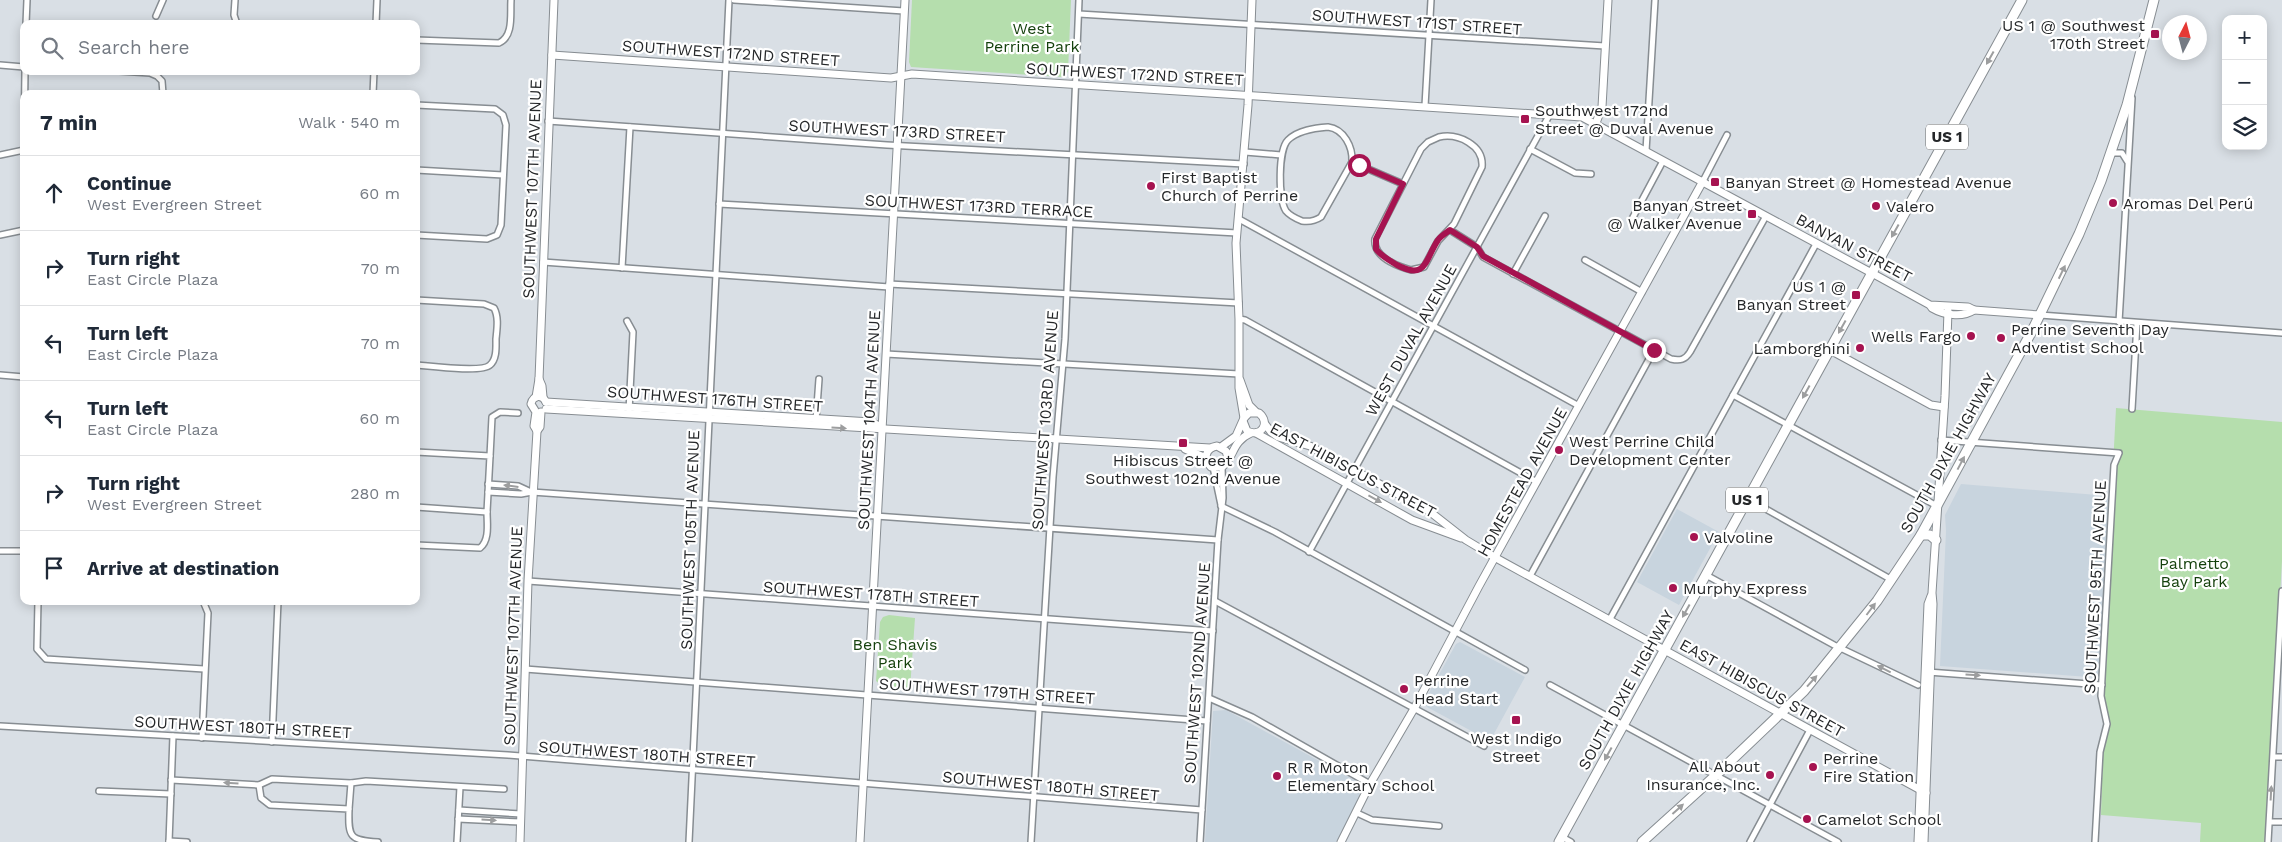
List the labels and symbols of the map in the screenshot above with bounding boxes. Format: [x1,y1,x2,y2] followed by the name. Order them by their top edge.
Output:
[1311,5,1523,39] street label: SOUTHWEST 171ST STREET
[2162,15,2207,60] north arrow
[2002,16,2145,53] place label: US 1 @ Southwest 170th Street
[984,19,1080,56] park label: West Perrine Park
[2149,28,2161,40] marker: US 1 @ Southwest 170th Street
[622,36,841,70] street label: SOUTHWEST 172ND STREET
[1986,51,1994,65] one-way arrow
[1026,59,1245,89] street label: SOUTHWEST 172ND STREET
[519,79,545,299] street label: SOUTHWEST 107TH AVENUE
[1535,101,1714,138] place label: Southwest 172nd Street @ Duval Avenue
[1519,113,1531,125] marker: Southwest 172nd Street @ Duval Avenue
[788,116,1006,146] street label: SOUTHWEST 173RD STREET
[1926,124,1968,150] road number: US 1
[1348,154,1371,177] route start
[1161,168,1298,205] place label: First Baptist Church of Perrine
[1725,173,2012,192] place label: Banyan Street @ Homestead Avenue
[1709,176,1721,188] marker: Banyan Street @ Homestead Avenue
[1145,180,1157,192] marker: First Baptist Church of Perrine
[864,191,1094,221] street label: SOUTHWEST 173RD TERRACE
[2123,194,2253,213] place label: Aromas Del Perú
[1607,196,1742,233] place label: Banyan Street @ Walker Avenue
[1886,197,1934,216] place label: Valero
[2107,197,2119,209] marker: Aromas Del Perú
[1870,200,1882,212] marker: Valero
[1746,208,1758,220] marker: Banyan Street @ Walker Avenue
[1793,209,1916,287] street label: BANYAN STREET
[1891,224,1899,238] one-way arrow
[1361,261,1461,419] street label: WEST DUVAL AVENUE
[2058,264,2066,279] one-way arrow
[1736,277,1846,314] place label: US 1 @ Banyan Street
[1850,289,1862,301] marker: US 1 @ Banyan Street
[1028,309,1062,531] street label: SOUTHWEST 103RD AVENUE
[854,310,884,530] street label: SOUTHWEST 104TH AVENUE
[1838,320,1846,334] one-way arrow
[2011,320,2170,357] place label: Perrine Seventh Day Adventist School
[1871,327,1961,346] place label: Wells Fargo
[1965,330,1977,342] marker: Wells Fargo
[1995,332,2007,344] marker: Perrine Seventh Day Adventist School
[1643,339,1666,362] route end
[1754,339,1850,358] place label: Lamborghini
[1854,342,1866,354] marker: Lamborghini
[1896,370,2000,536] street label: SOUTH DIXIE HIGHWAY
[606,382,824,416] street label: SOUTHWEST 176TH STREET
[1802,386,1811,399] one-way arrow
[1473,404,1571,560] street label: HOMESTEAD AVENUE
[1267,418,1440,522] street label: EAST HIBISCUS STREET
[831,424,847,432] one-way arrow
[677,430,703,650] street label: SOUTHWEST 105TH AVENUE
[1569,432,1731,469] place label: West Perrine Child Development Center
[1177,437,1189,449] marker: Hibiscus Street @ Southwest 102nd Avenue
[1553,444,1565,456] marker: West Perrine Child Development Center
[1085,451,1281,488] place label: Hibiscus Street @ Southwest 102nd Avenue
[1957,456,1965,471] one-way arrow
[2080,480,2110,694] street label: SOUTHWEST 95TH AVENUE
[502,482,518,490] one-way arrow
[1726,488,1768,512] road number: US 1
[1368,495,1382,503] one-way arrow
[500,526,526,746] street label: SOUTHWEST 107TH AVENUE
[1704,528,1773,547] place label: Valvoline
[1688,531,1700,543] marker: Valvoline
[2159,554,2229,591] park label: Palmetto Bay Park
[1180,562,1214,784] street label: SOUTHWEST 102ND AVENUE
[762,577,980,611] street label: SOUTHWEST 178TH STREET
[1683,579,1807,598] place label: Murphy Express
[1667,582,1679,594] marker: Murphy Express
[1866,602,1876,616] one-way arrow
[1682,604,1690,619] one-way arrow
[1574,607,1678,773] street label: SOUTH DIXIE HIGHWAY
[853,635,938,672] park label: Ben Shavis Park
[1676,635,1848,741] street label: EAST HIBISCUS STREET
[1877,665,1891,673] one-way arrow
[1414,671,1498,708] place label: Perrine Head Start
[1966,671,1982,679] one-way arrow
[878,674,1096,708] street label: SOUTHWEST 179TH STREET
[1806,676,1818,688] one-way arrow
[1398,683,1410,695] marker: Perrine Head Start
[134,712,353,742] street label: SOUTHWEST 180TH STREET
[1510,714,1522,726] marker: West Indigo Street
[1470,729,1562,766] place label: West Indigo Street
[538,737,757,771] street label: SOUTHWEST 180TH STREET
[1603,747,1612,760] one-way arrow
[1823,749,1914,786] place label: Perrine Fire Station
[1646,757,1760,794] place label: All About Insurance, Inc.
[1287,758,1435,795] place label: R R Moton Elementary School
[1807,761,1819,773] marker: Perrine Fire Station
[942,767,1161,805] street label: SOUTHWEST 180TH STREET
[1764,769,1776,781] marker: All About Insurance, Inc.
[1271,770,1283,782] marker: R R Moton Elementary School
[223,779,239,787] one-way arrow
[2268,785,2276,801] one-way arrow
[1672,803,1684,815] one-way arrow
[1817,810,1941,829] place label: Camelot School
[1801,813,1813,825] marker: Camelot School
[482,817,498,825] one-way arrow

